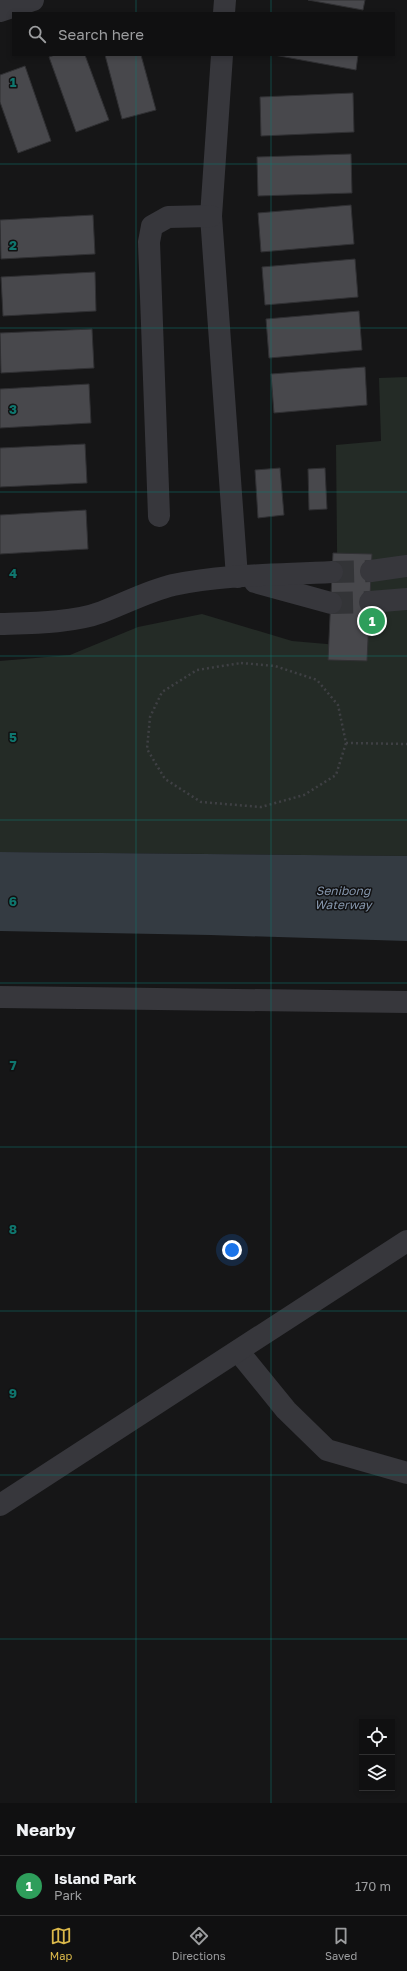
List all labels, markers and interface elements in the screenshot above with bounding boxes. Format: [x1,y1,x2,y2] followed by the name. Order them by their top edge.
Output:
[12,12,395,56] search box
[26,23,48,45] icon: search
[58,25,144,43] text: Search here
[10,74,17,90] text: 1
[9,237,17,253] text: 2
[9,401,17,417] text: 3
[9,565,17,581] text: 4
[359,606,385,636] pin: 1
[9,729,17,745] text: 5
[314,883,374,912] water label: Senibong Waterway
[9,893,17,909] text: 6
[9,1057,17,1073] text: 7
[9,1221,17,1237] text: 8
[222,1240,242,1260] your location
[9,1385,17,1401] text: 9
[359,1719,395,1791] map controls
[359,1719,395,1755] button: locate
[359,1755,395,1791] button: layers
[16,1819,76,1840] text: Nearby
[54,1869,136,1887] text: Island Park
[26,1878,32,1894] text: 1
[355,1878,391,1894] text: 170 m
[54,1887,82,1903] text: Park
[50,1925,72,1962] tab: Map
[172,1925,226,1962] tab: Directions
[325,1925,357,1962] tab: Saved

